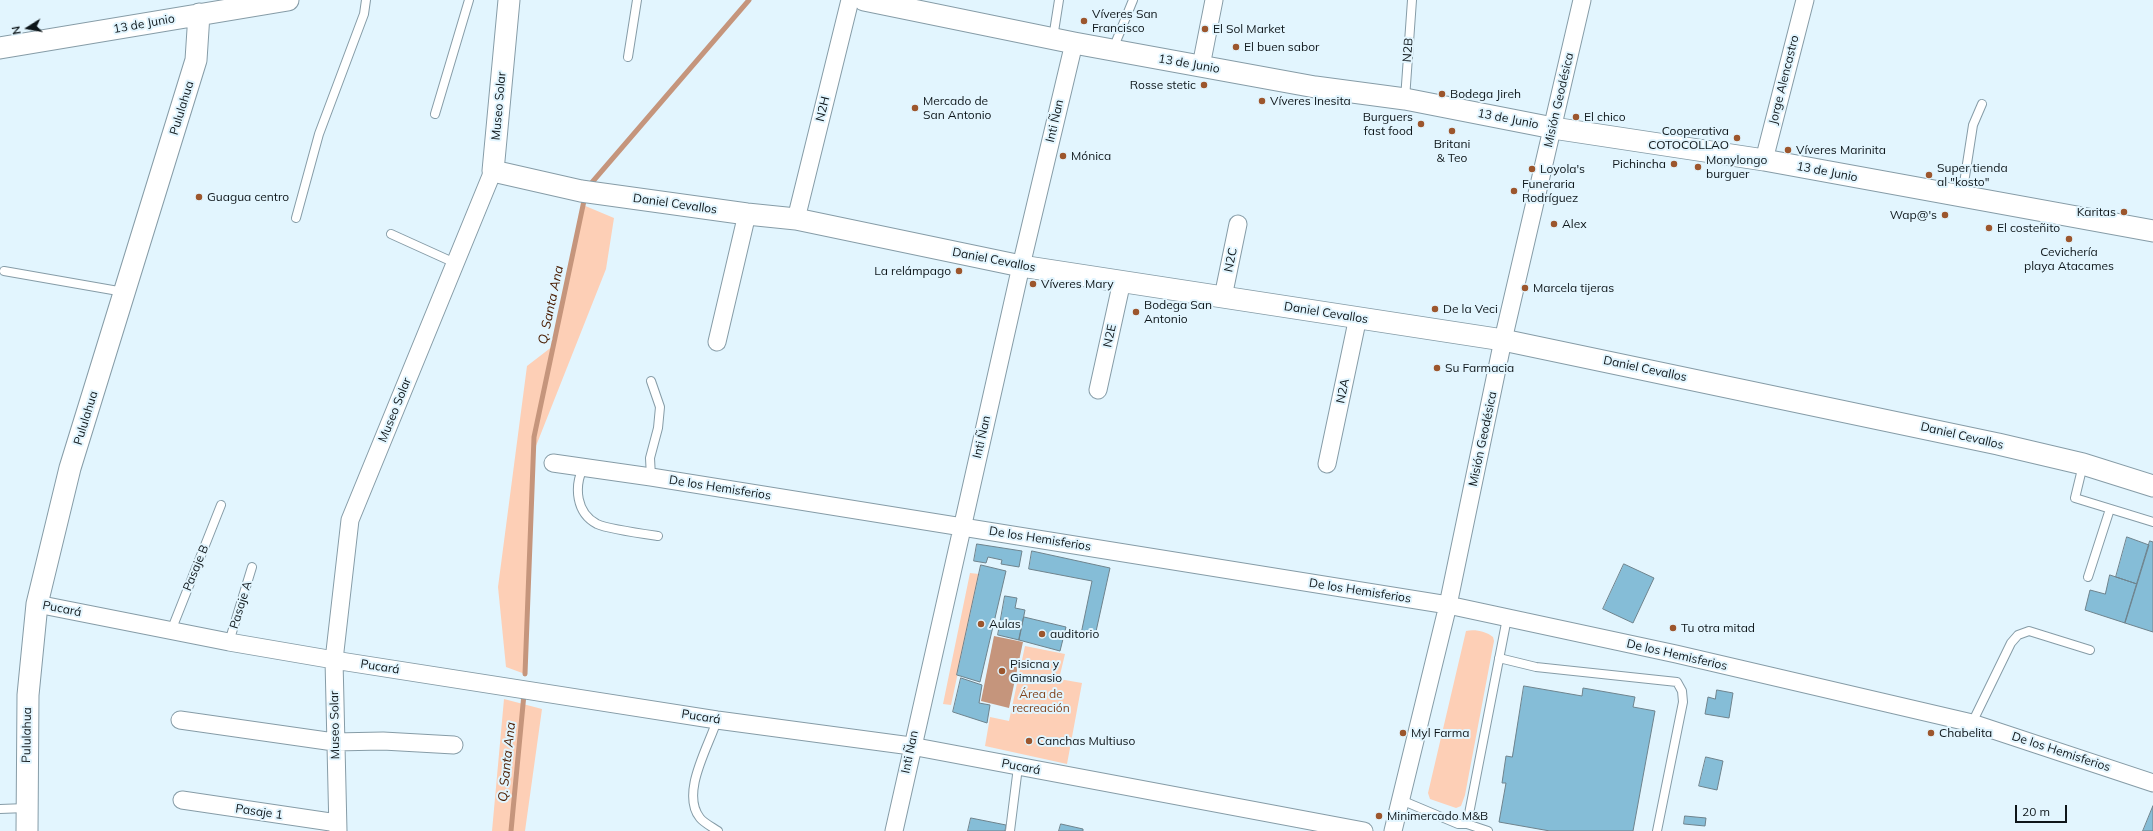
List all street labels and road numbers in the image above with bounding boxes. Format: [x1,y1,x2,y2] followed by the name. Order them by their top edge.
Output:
[112,12,176,36] street label: 13 de Junio
[1766,34,1802,126] street label: Jorge Alencastro
[1400,37,1416,63] street label: N2B
[1541,51,1577,149] street label: Misión Geodésica
[1157,52,1221,76] street label: 13 de Junio
[489,71,509,141] street label: Museo Solar
[167,79,197,137] street label: Pululahua
[813,95,833,123] street label: N2H
[1043,98,1067,144] street label: Inti Ñan
[1476,106,1540,132] street label: 13 de Junio
[1795,159,1859,185] street label: 13 de Junio
[632,191,718,217] street label: Daniel Cevallos
[951,245,1037,275] street label: Daniel Cevallos
[1221,247,1241,273] street label: N2C
[1283,299,1369,327] street label: Daniel Cevallos
[1101,323,1119,349] street label: N2E
[1602,353,1688,385] street label: Daniel Cevallos
[376,376,414,444] street label: Museo Solar
[1333,377,1353,405] street label: N2A
[71,389,101,447] street label: Pululahua
[1466,390,1500,488] street label: Misión Geodésica
[970,414,994,460] street label: Inti Ñan
[1919,419,2005,453] street label: Daniel Cevallos
[668,473,772,503] street label: De los Hemisferios
[988,524,1092,554] street label: De los Hemisferios
[180,543,212,593] street label: Pasaje B
[1308,576,1412,606] street label: De los Hemisferios
[227,579,255,631] street label: Pasaje A
[41,598,83,620] street label: Pucará
[1625,636,1729,674] street label: De los Hemisferios
[359,657,401,677] street label: Pucará
[327,691,343,759] street label: Museo Solar
[19,707,35,763] street label: Pululahua
[680,707,722,727] street label: Pucará
[898,729,922,775] street label: Inti Ñan
[2010,729,2112,775] street label: De los Hemisferios
[1000,756,1042,778] street label: Pucará
[234,802,284,822] street label: Pasaje 1

